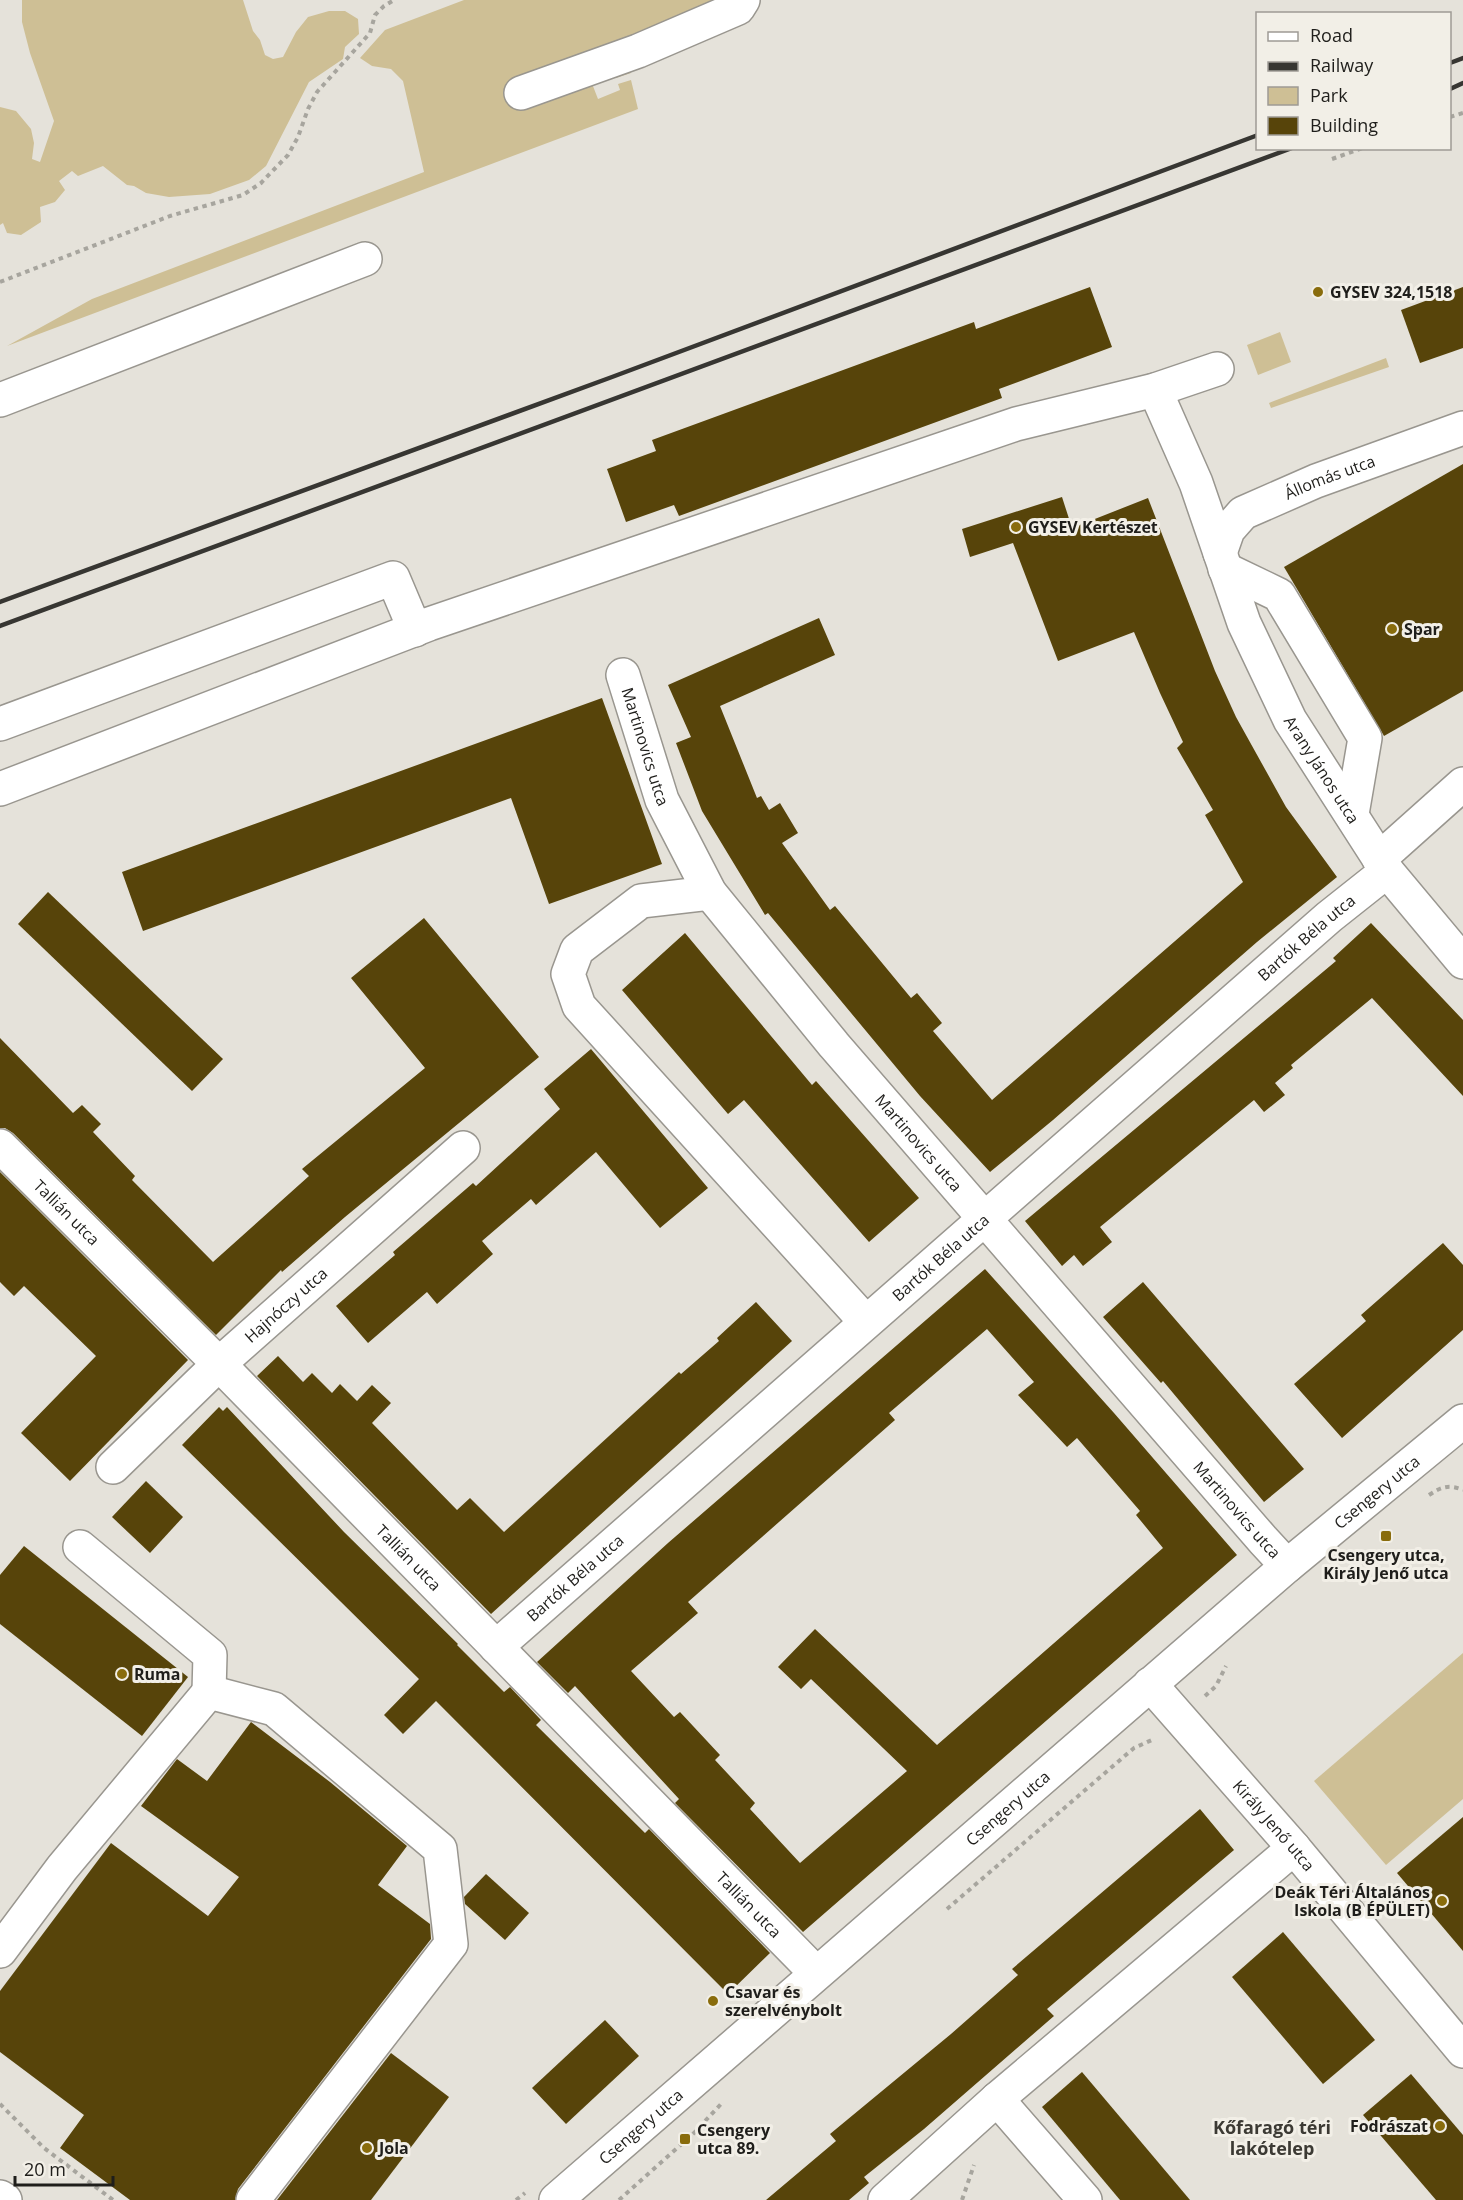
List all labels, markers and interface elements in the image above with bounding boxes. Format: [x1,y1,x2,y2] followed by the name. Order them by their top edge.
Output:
[1256,12,1451,150] legend
[1310,23,1353,47] text: Road
[1310,53,1374,77] text: Railway
[1310,83,1348,107] text: Park
[1310,113,1378,137] text: Building
[1330,281,1453,303] place label: GYSEV 324,1518
[1311,285,1325,299] marker: GYSEV 324,1518
[1281,450,1378,504] street label: Állomás utca
[1028,516,1158,538] place label: GYSEV Kertészet
[1009,520,1023,534] marker: GYSEV Kertészet
[1404,618,1440,640] place label: Spar
[1385,622,1399,636] marker: Spar
[617,685,674,810] street label: Martinovics utca
[1279,712,1365,828] street label: Arany János utca
[1253,889,1360,986] street label: Bartók Béla utca
[870,1089,967,1196] street label: Martinovics utca
[29,1175,104,1250] street label: Tallián utca
[887,1209,994,1306] street label: Bartók Béla utca
[240,1262,332,1347] street label: Hajnóczy utca
[1329,1450,1424,1534] street label: Csengery utca
[1188,1456,1286,1563] street label: Martinovics utca
[371,1520,446,1595] street label: Tallián utca
[522,1529,628,1626] street label: Bartók Béla utca
[1379,1529,1393,1543] marker: Csengery utca, Király Jenő utca
[1323,1544,1449,1584] place label: Csengery utca, Király Jenő utca
[134,1663,180,1685] place label: Ruma
[115,1667,129,1681] marker: Ruma
[961,1765,1055,1851] street label: Csengery utca
[1228,1775,1320,1876] street label: Király Jenő utca
[711,1867,786,1943] street label: Tallián utca
[1274,1881,1430,1921] place label: Deák Téri Általános Iskola (B ÉPÜLET)
[1435,1894,1449,1908] marker: Deák Téri Általános Iskola (B ÉPÜLET)
[725,1981,842,2021] place label: Csavar és szerelvénybolt
[706,1994,720,2008] marker: Csavar és szerelvénybolt
[594,2084,687,2169] street label: Csengery utca
[1213,2115,1331,2160] district label: Kőfaragó téri lakótelep
[1350,2115,1428,2137] place label: Fodrászat
[697,2119,771,2159] place label: Csengery utca 89.
[1433,2119,1447,2133] marker: Fodrászat
[678,2132,692,2146] marker: Csengery utca 89.
[377,2137,409,2159] place label: Jola
[360,2141,374,2155] marker: Jola
[15,2149,112,2187] scale bar
[24,2157,66,2181] text: 20 m

